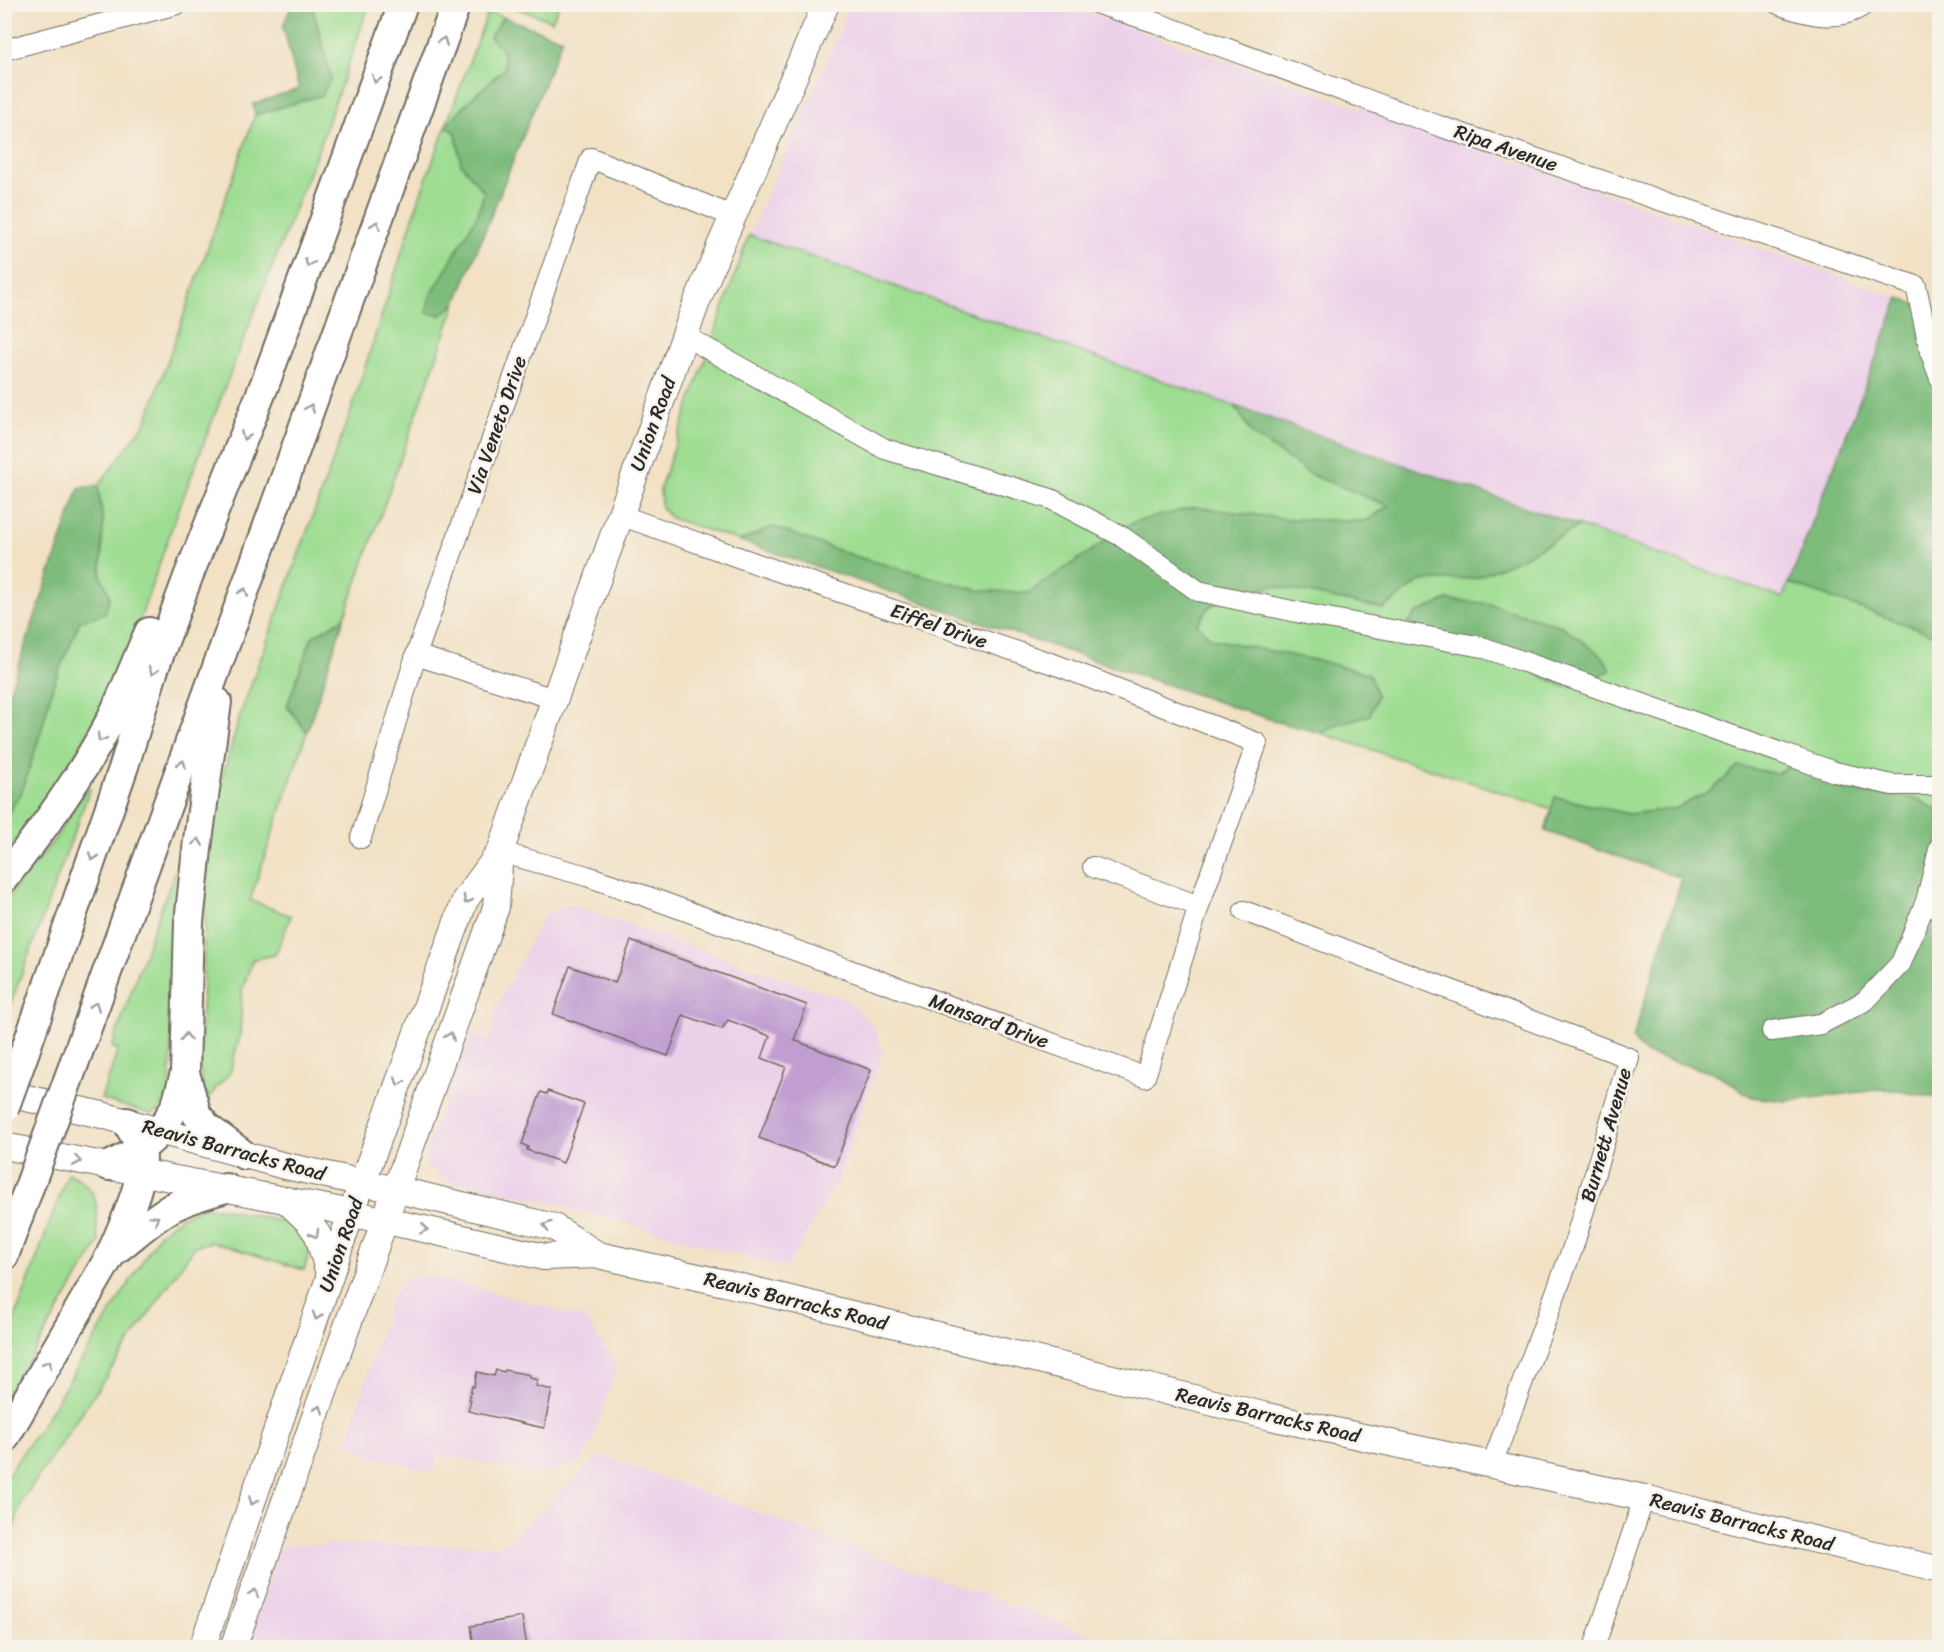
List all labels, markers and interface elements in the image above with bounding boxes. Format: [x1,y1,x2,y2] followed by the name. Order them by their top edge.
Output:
[435,36,448,47] one-way arrow
[371,73,383,84] one-way arrow
[1450,114,1562,182] street label: Ripa Avenue
[369,220,382,231] one-way arrow
[304,257,317,267] one-way arrow
[457,351,537,499] street label: Via Veneto Drive
[620,370,687,476] street label: Union Road
[303,403,316,414] one-way arrow
[240,429,252,440] one-way arrow
[237,587,250,598] one-way arrow
[886,593,992,659] street label: Eiffel Drive
[148,665,161,676] one-way arrow
[96,732,108,742] one-way arrow
[175,759,188,769] one-way arrow
[191,838,204,847] one-way arrow
[87,851,100,862] one-way arrow
[463,894,474,904] one-way arrow
[924,983,1054,1059] street label: Mansard Drive
[87,1001,100,1012] one-way arrow
[443,1031,455,1042] one-way arrow
[180,1032,192,1041] one-way arrow
[1570,1064,1642,1206] street label: Burnett Avenue
[393,1077,406,1087] one-way arrow
[138,1109,331,1192] street label: Reavis Barracks Road
[72,1154,82,1167] one-way arrow
[308,1191,374,1297] street label: Union Road
[149,1215,160,1226] one-way arrow
[542,1221,553,1234] one-way arrow
[419,1222,429,1235] one-way arrow
[308,1228,320,1238] one-way arrow
[700,1261,893,1341] street label: Reavis Barracks Road
[311,1311,324,1321] one-way arrow
[40,1360,52,1370] one-way arrow
[1172,1377,1365,1454] street label: Reavis Barracks Road
[311,1404,324,1415] one-way arrow
[1646,1482,1839,1562] street label: Reavis Barracks Road
[248,1495,261,1506] one-way arrow
[246,1588,259,1599] one-way arrow

